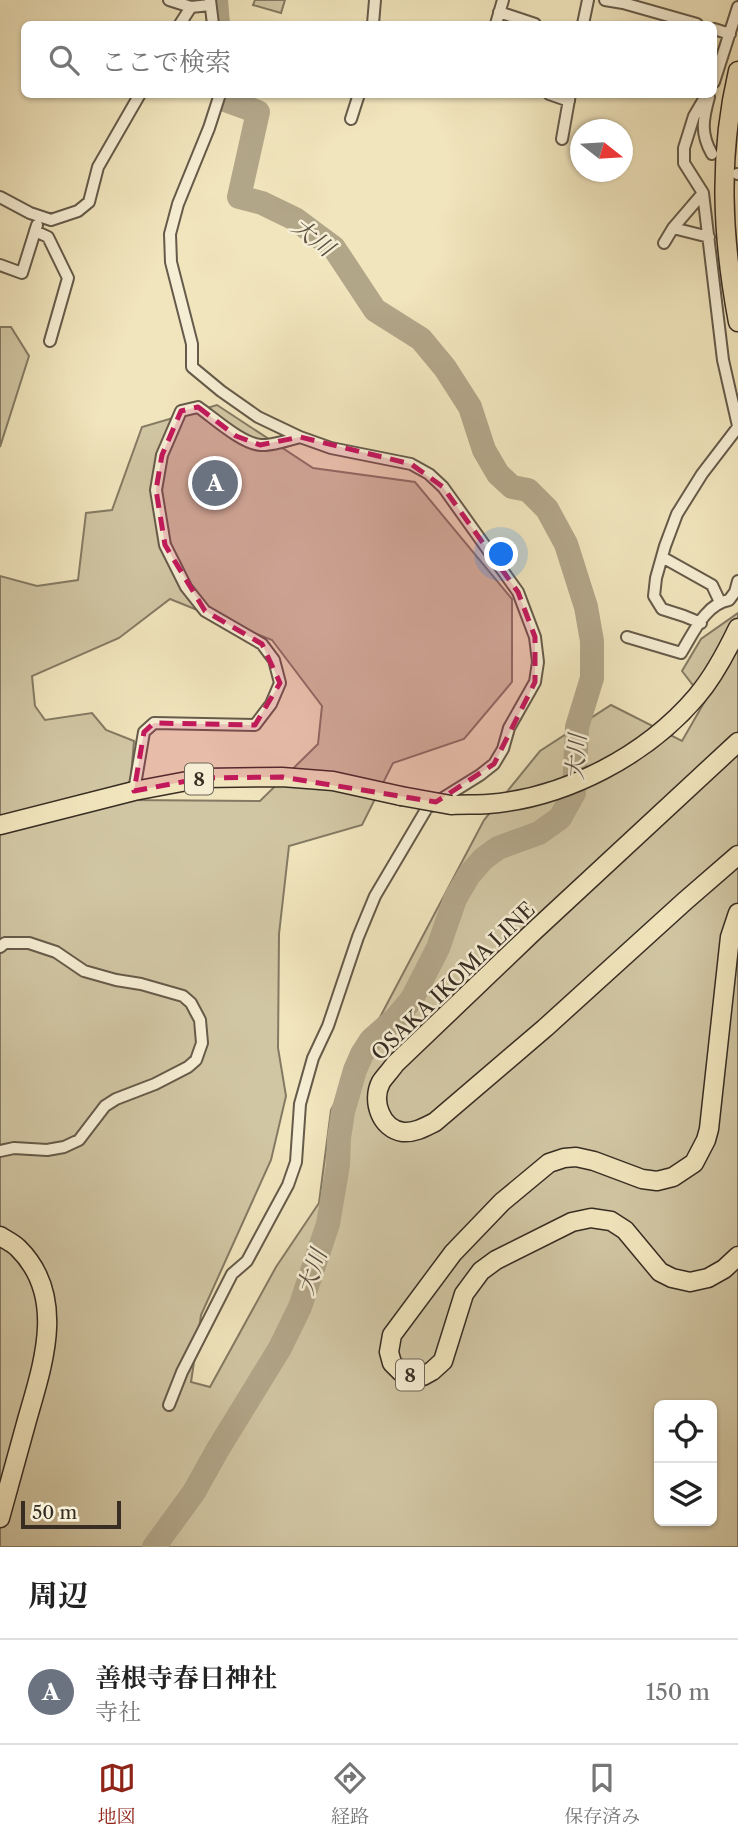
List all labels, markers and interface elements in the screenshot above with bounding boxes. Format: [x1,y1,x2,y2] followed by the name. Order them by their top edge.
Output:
[21,21,717,98] search box
[45,41,83,79] icon: search
[101,46,231,78] text: ここで検索
[570,119,633,182] north arrow
[286,212,342,264] water label: 大川
[192,457,238,509] pin: A
[484,537,518,571] your location
[560,730,592,781] water label: 大川
[185,764,213,794] road number: 8
[366,897,540,1065] street label: OSAKA IKOMA LINE
[291,1243,334,1298] water label: 大川
[396,1359,424,1390] road number: 8
[654,1400,717,1526] map controls
[654,1400,717,1463] button: locate
[654,1463,717,1526] button: layers
[21,1498,121,1530] scale bar
[32,1501,77,1524] text: 50 m
[28,1577,88,1614] text: 周辺
[95,1662,277,1694] text: 善根寺春日神社
[42,1678,60,1706] text: A
[646,1678,710,1706] text: 150 m
[95,1698,141,1726] text: 寺社
[98,1759,136,1828] tab: 地図
[331,1759,369,1828] tab: 経路
[564,1759,640,1828] tab: 保存済み

